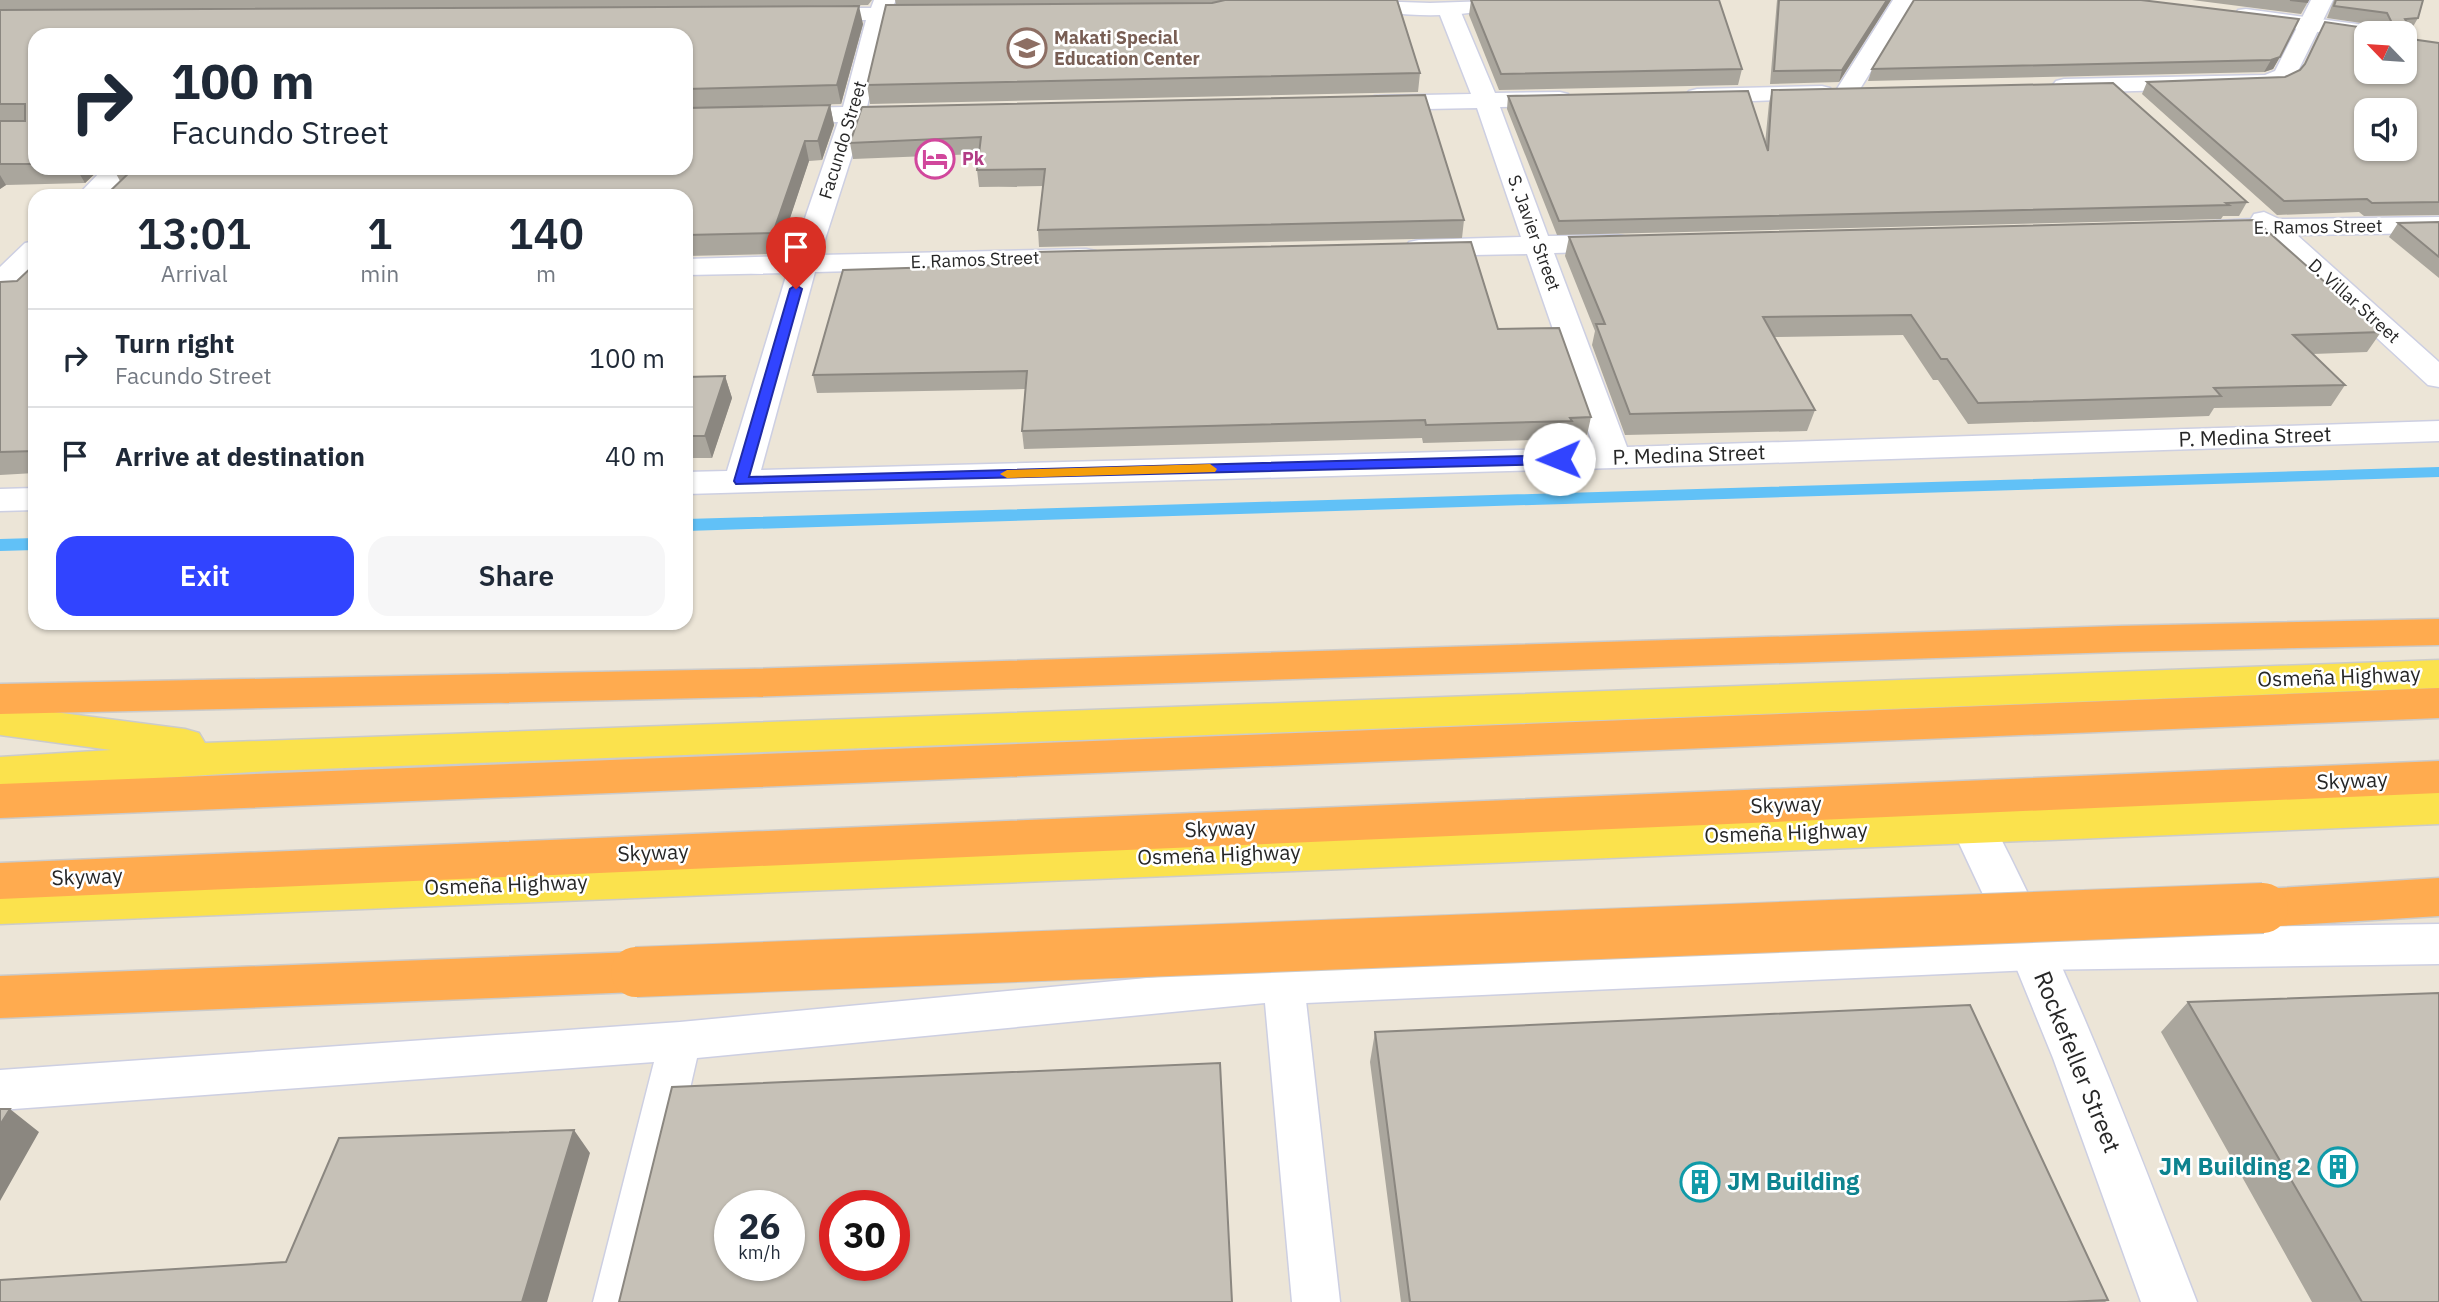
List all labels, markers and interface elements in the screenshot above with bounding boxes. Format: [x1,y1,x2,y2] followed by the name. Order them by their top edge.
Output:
[2354,21,2417,84] north arrow
[2354,21,2417,161] map controls
[1054,26,1200,70] place label: Makati Special Education Center
[1006,27,1048,69] school or university icon: Makati Special Education Center
[171,49,315,112] text: 100 m
[56,56,147,147] icon: right
[814,78,871,202] street label: Facundo Street
[2354,98,2417,161] button: sound
[171,111,389,153] text: Facundo Street
[914,138,956,180] hotel icon: Pk
[962,147,985,170] place label: Pk
[1503,172,1566,294] street label: S. Javier Street
[137,206,251,261] text: 13:01
[367,206,392,261] text: 1
[508,206,584,261] text: 140
[2253,214,2383,239] street label: E. Ramos Street
[766,217,826,289] pin
[777,228,815,266] icon: arrive
[910,246,1040,273] street label: E. Ramos Street
[2304,253,2405,348] street label: D. Villar Street
[161,258,228,288] text: Arrival
[360,258,399,288] text: min
[536,258,556,288] text: m
[115,326,234,360] text: Turn right
[56,339,94,377] icon: right
[589,341,665,375] text: 100 m
[115,360,272,390] text: Facundo Street
[2178,419,2332,453] street label: P. Medina Street
[1522,422,1596,496] position arrow
[56,437,94,475] icon: arrive
[1612,437,1766,471] street label: P. Medina Street
[115,439,365,473] text: Arrive at destination
[605,439,665,473] text: 40 m
[56,536,354,616] button: Exit
[368,536,665,616] button: Share
[2257,659,2422,693] street label: Osmeña Highway
[2316,765,2389,795] street label: Skyway
[1750,789,1823,819] street label: Skyway
[1184,813,1257,843] street label: Skyway
[1704,815,1869,849] street label: Osmeña Highway
[617,837,690,867] street label: Skyway
[1137,837,1302,871] street label: Osmeña Highway
[51,861,124,891] street label: Skyway
[424,867,589,901] street label: Osmeña Highway
[2027,966,2129,1157] street label: Rockefeller Street
[2317,1146,2359,1188] building icon: JM Building 2
[2159,1150,2311,1182] place label: JM Building 2
[1679,1161,1721,1203] building icon: JM Building
[1727,1165,1860,1197] place label: JM Building
[819,1190,910,1281] speed limit sign: 30
[738,1203,781,1249] text: 26
[738,1241,781,1264] text: km/h

